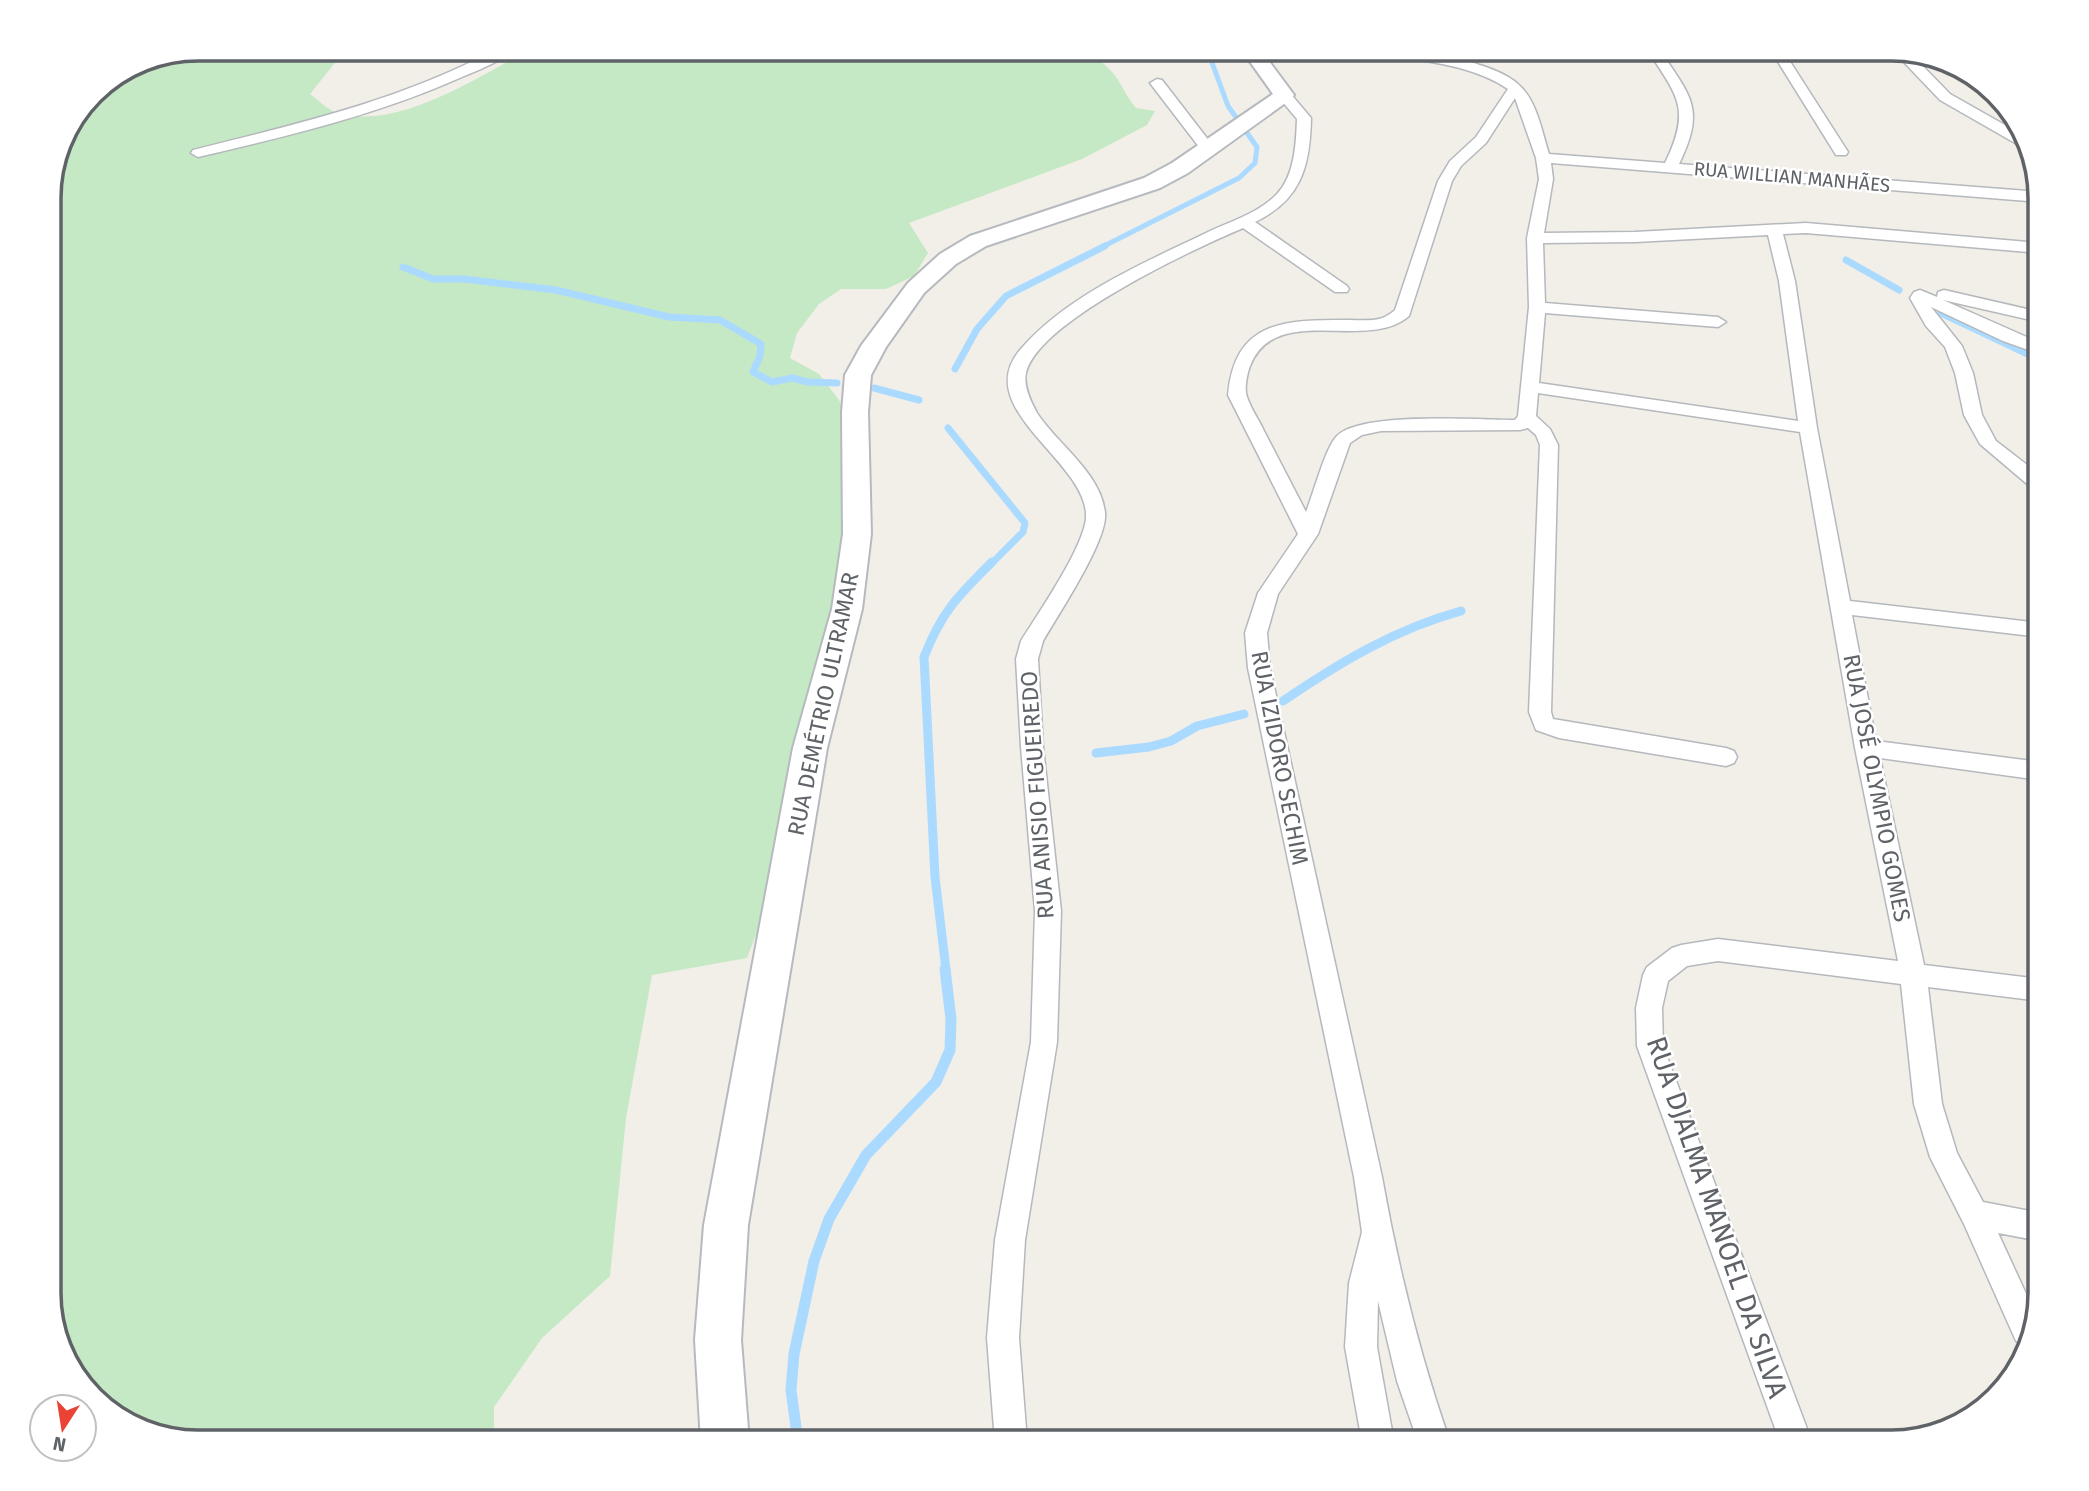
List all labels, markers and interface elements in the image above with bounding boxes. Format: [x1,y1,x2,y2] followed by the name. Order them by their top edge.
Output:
[1693,157,1891,197] street label: RUA WILLIAN MANHÃES
[780,569,865,838] street label: RUA DEMÉTRIO ULTRAMAR
[1245,648,1315,868] street label: RUA IZIDORO SECHIM
[1837,651,1918,924] street label: RUA JOSÉ OLYMPIO GOMES
[1014,670,1060,920] street label: RUA ANISIO FIGUEIREDO
[1640,1032,1794,1402] street label: RUA DJALMA MANOEL DA SILVA
[28,1393,98,1463] north arrow
[51,1432,68,1457] text: N

